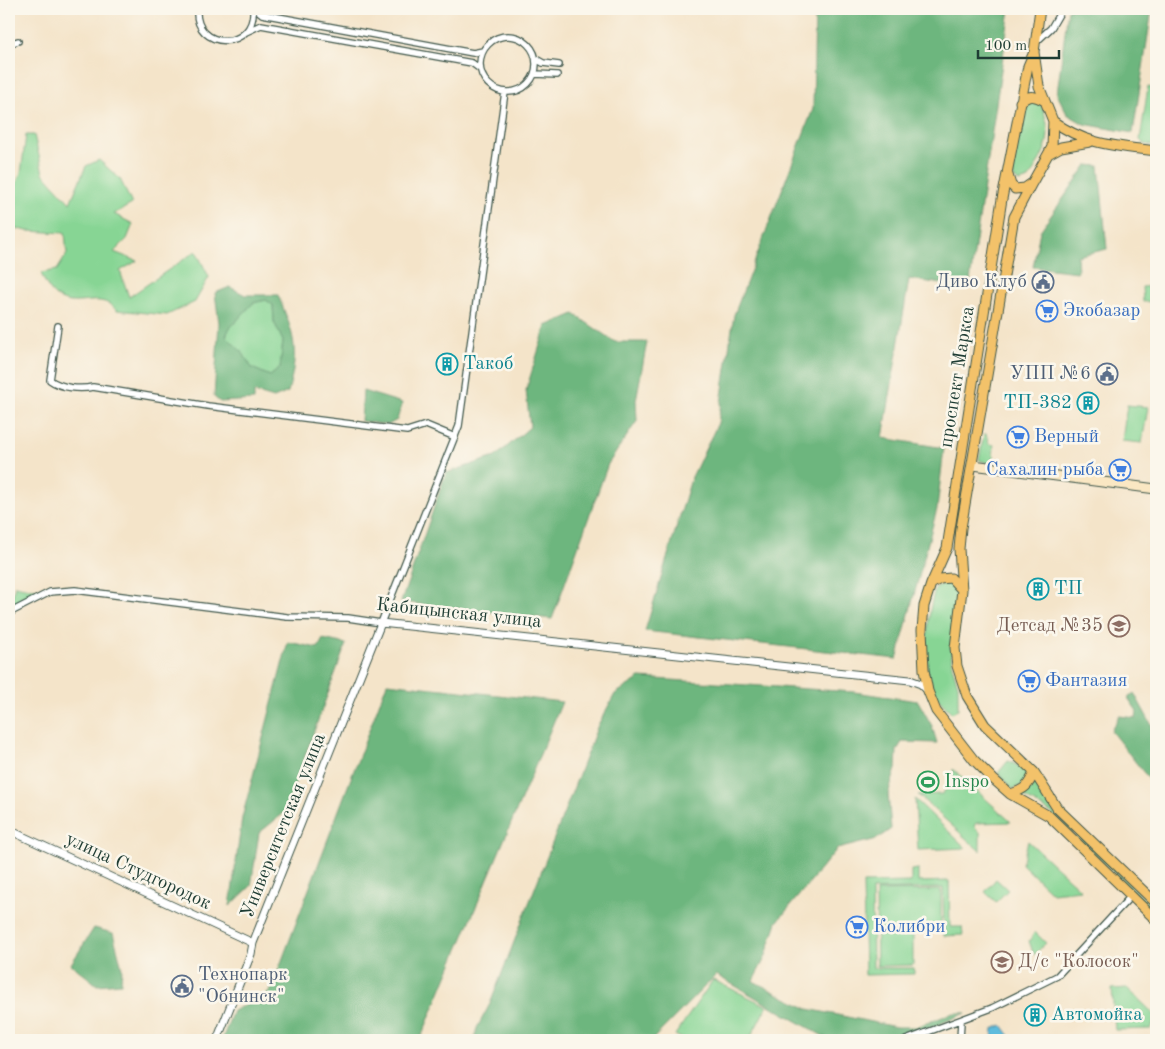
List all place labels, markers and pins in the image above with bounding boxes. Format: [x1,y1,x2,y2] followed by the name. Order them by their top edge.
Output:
[1031,270,1055,294] public building icon: Диво Клуб
[936,273,1027,292] place label: Диво Клуб
[1035,299,1059,323] supermarket icon: Экобазар
[1063,302,1140,321] place label: Экобазар
[435,352,459,376] building icon: Такоб
[463,355,513,374] place label: Такоб
[1095,362,1119,386] public building icon: УПП №6
[1010,365,1091,384] place label: УПП №6
[1076,391,1100,415] building icon: ТП-382
[1003,394,1072,413] place label: ТП-382
[1006,425,1030,449] supermarket icon: Верный
[1034,428,1099,447] place label: Верный
[1108,458,1132,482] supermarket icon: Сахалин рыба
[986,461,1105,480] place label: Сахалин рыба
[1026,577,1050,601] building icon: ТП
[1054,580,1083,599] place label: ТП
[1107,614,1131,638] school or university icon: Детсад №35
[997,617,1103,636] place label: Детсад №35
[1017,669,1041,693] supermarket icon: Фантазия
[1045,672,1128,691] place label: Фантазия
[916,770,940,794] sports icon: Inspo
[944,773,989,792] place label: Inspo
[845,915,869,939] supermarket icon: Колибри
[873,918,946,937] place label: Колибри
[990,950,1014,974] school or university icon: Д/с "Колосок"
[1018,953,1139,972] place label: Д/с "Колосок"
[198,966,288,1007] place label: Технопарк "Обнинск"
[170,974,194,998] public building icon: Технопарк "Обнинск"
[1023,1003,1047,1027] building icon: Автомойка
[1051,1006,1143,1025] place label: Автомойка

